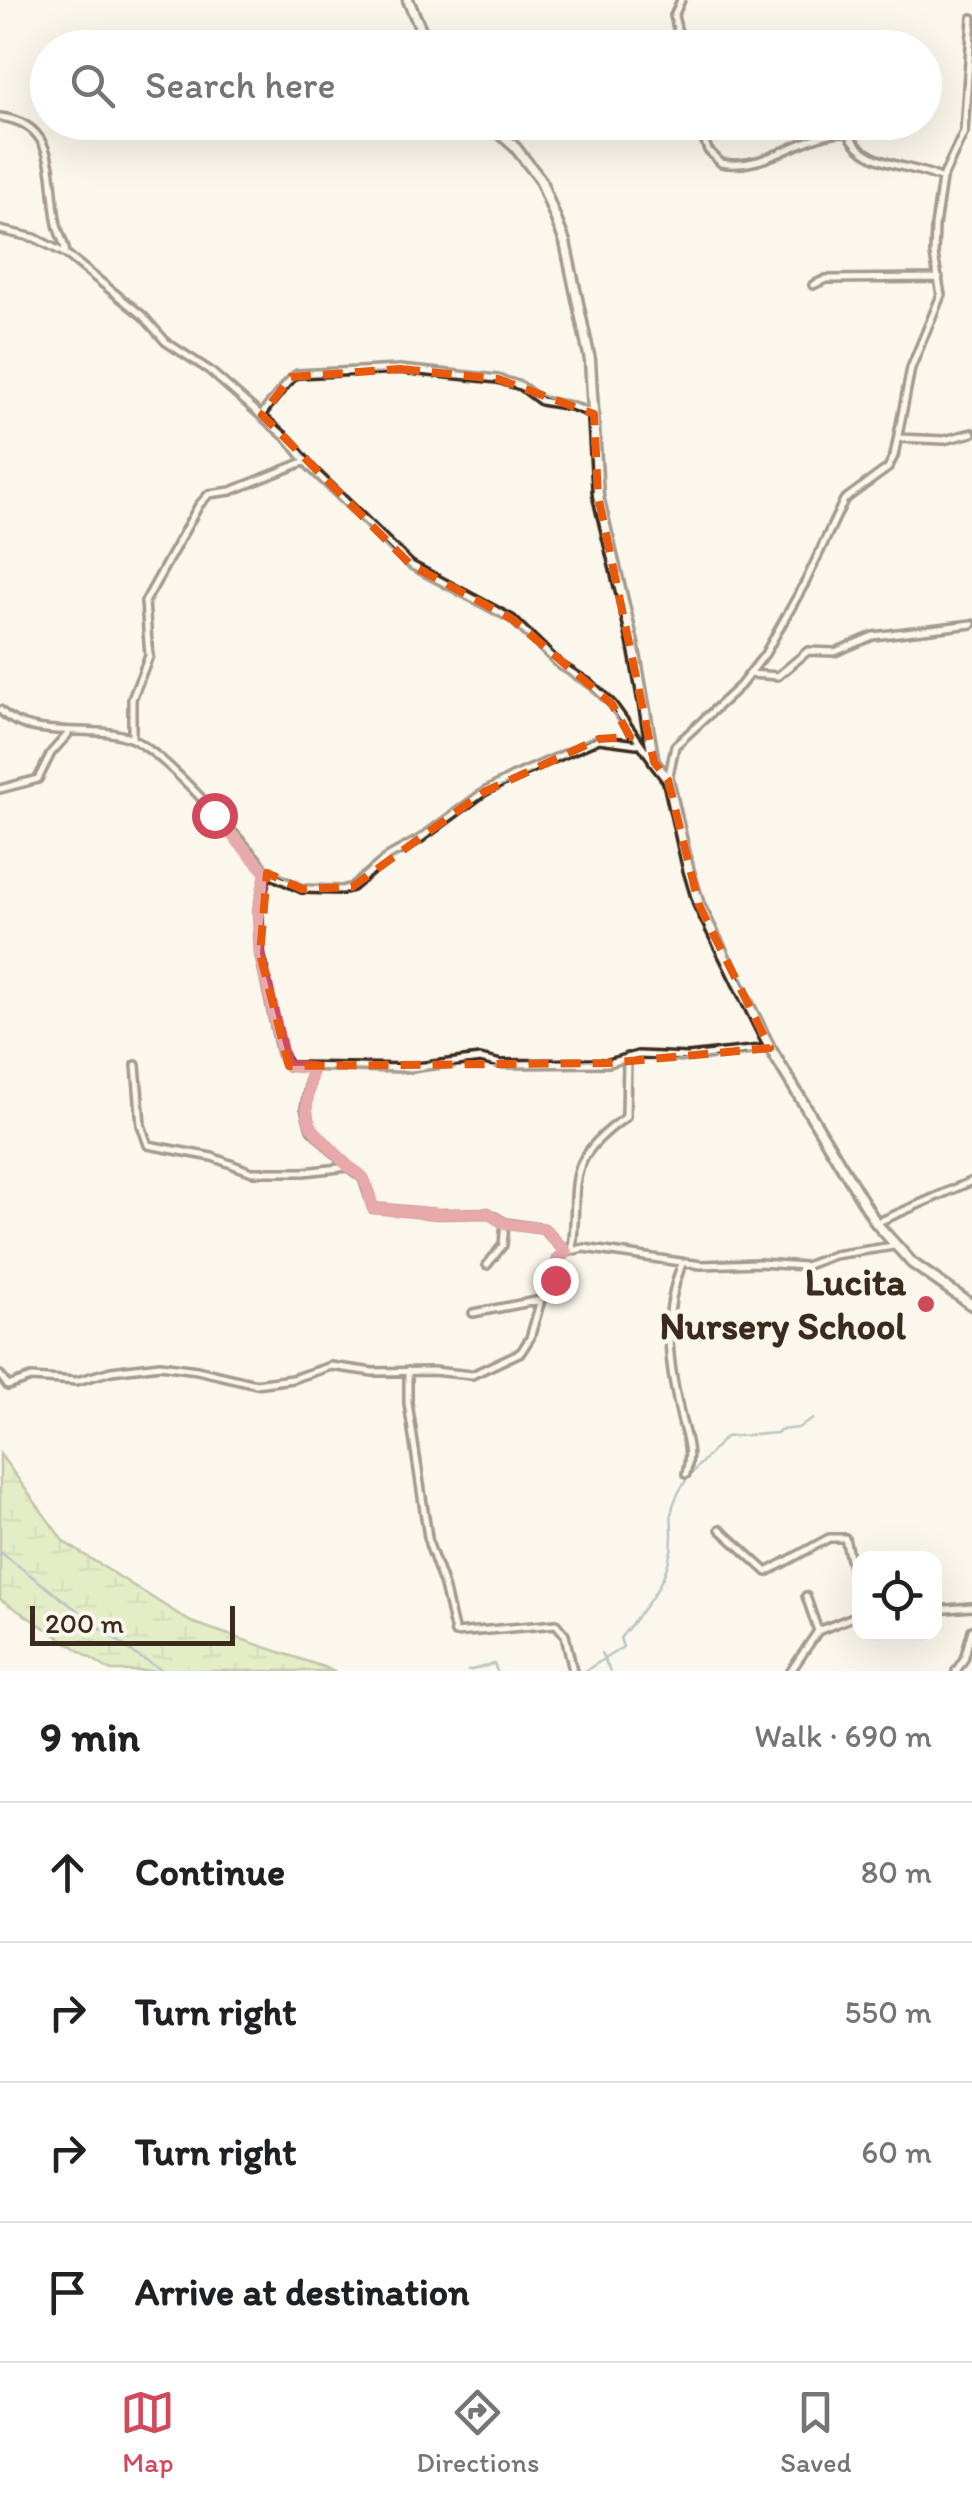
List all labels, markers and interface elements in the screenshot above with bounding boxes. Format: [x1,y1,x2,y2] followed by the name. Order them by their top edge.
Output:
[30,30,942,140] search box
[65,58,120,113] icon: search
[145,62,336,108] text: Search here
[192,793,238,839] route start
[533,1258,579,1304] route end
[659,1259,906,1349] place label: Lucita Nursery School
[915,1293,937,1315] marker: Lucita Nursery School
[852,1551,942,1641] map controls
[852,1551,942,1641] button: locate
[30,1601,235,1646] scale bar
[45,1606,124,1640] text: 200 m
[40,1711,140,1762] text: 9 min
[754,1717,932,1755] text: Walk · 690 m
[40,1845,95,1900] icon: ahead
[135,1849,285,1895] text: Continue
[861,1853,932,1891] text: 80 m
[40,1985,95,2040] icon: right
[135,1989,297,2035] text: Turn right
[845,1993,932,2031] text: 550 m
[40,2125,95,2180] icon: right
[135,2129,297,2175] text: Turn right
[861,2133,932,2171] text: 60 m
[40,2265,95,2320] icon: arrive
[135,2269,470,2315] text: Arrive at destination
[120,2385,175,2479] tab: Map
[416,2385,539,2479] tab: Directions
[780,2385,852,2479] tab: Saved

